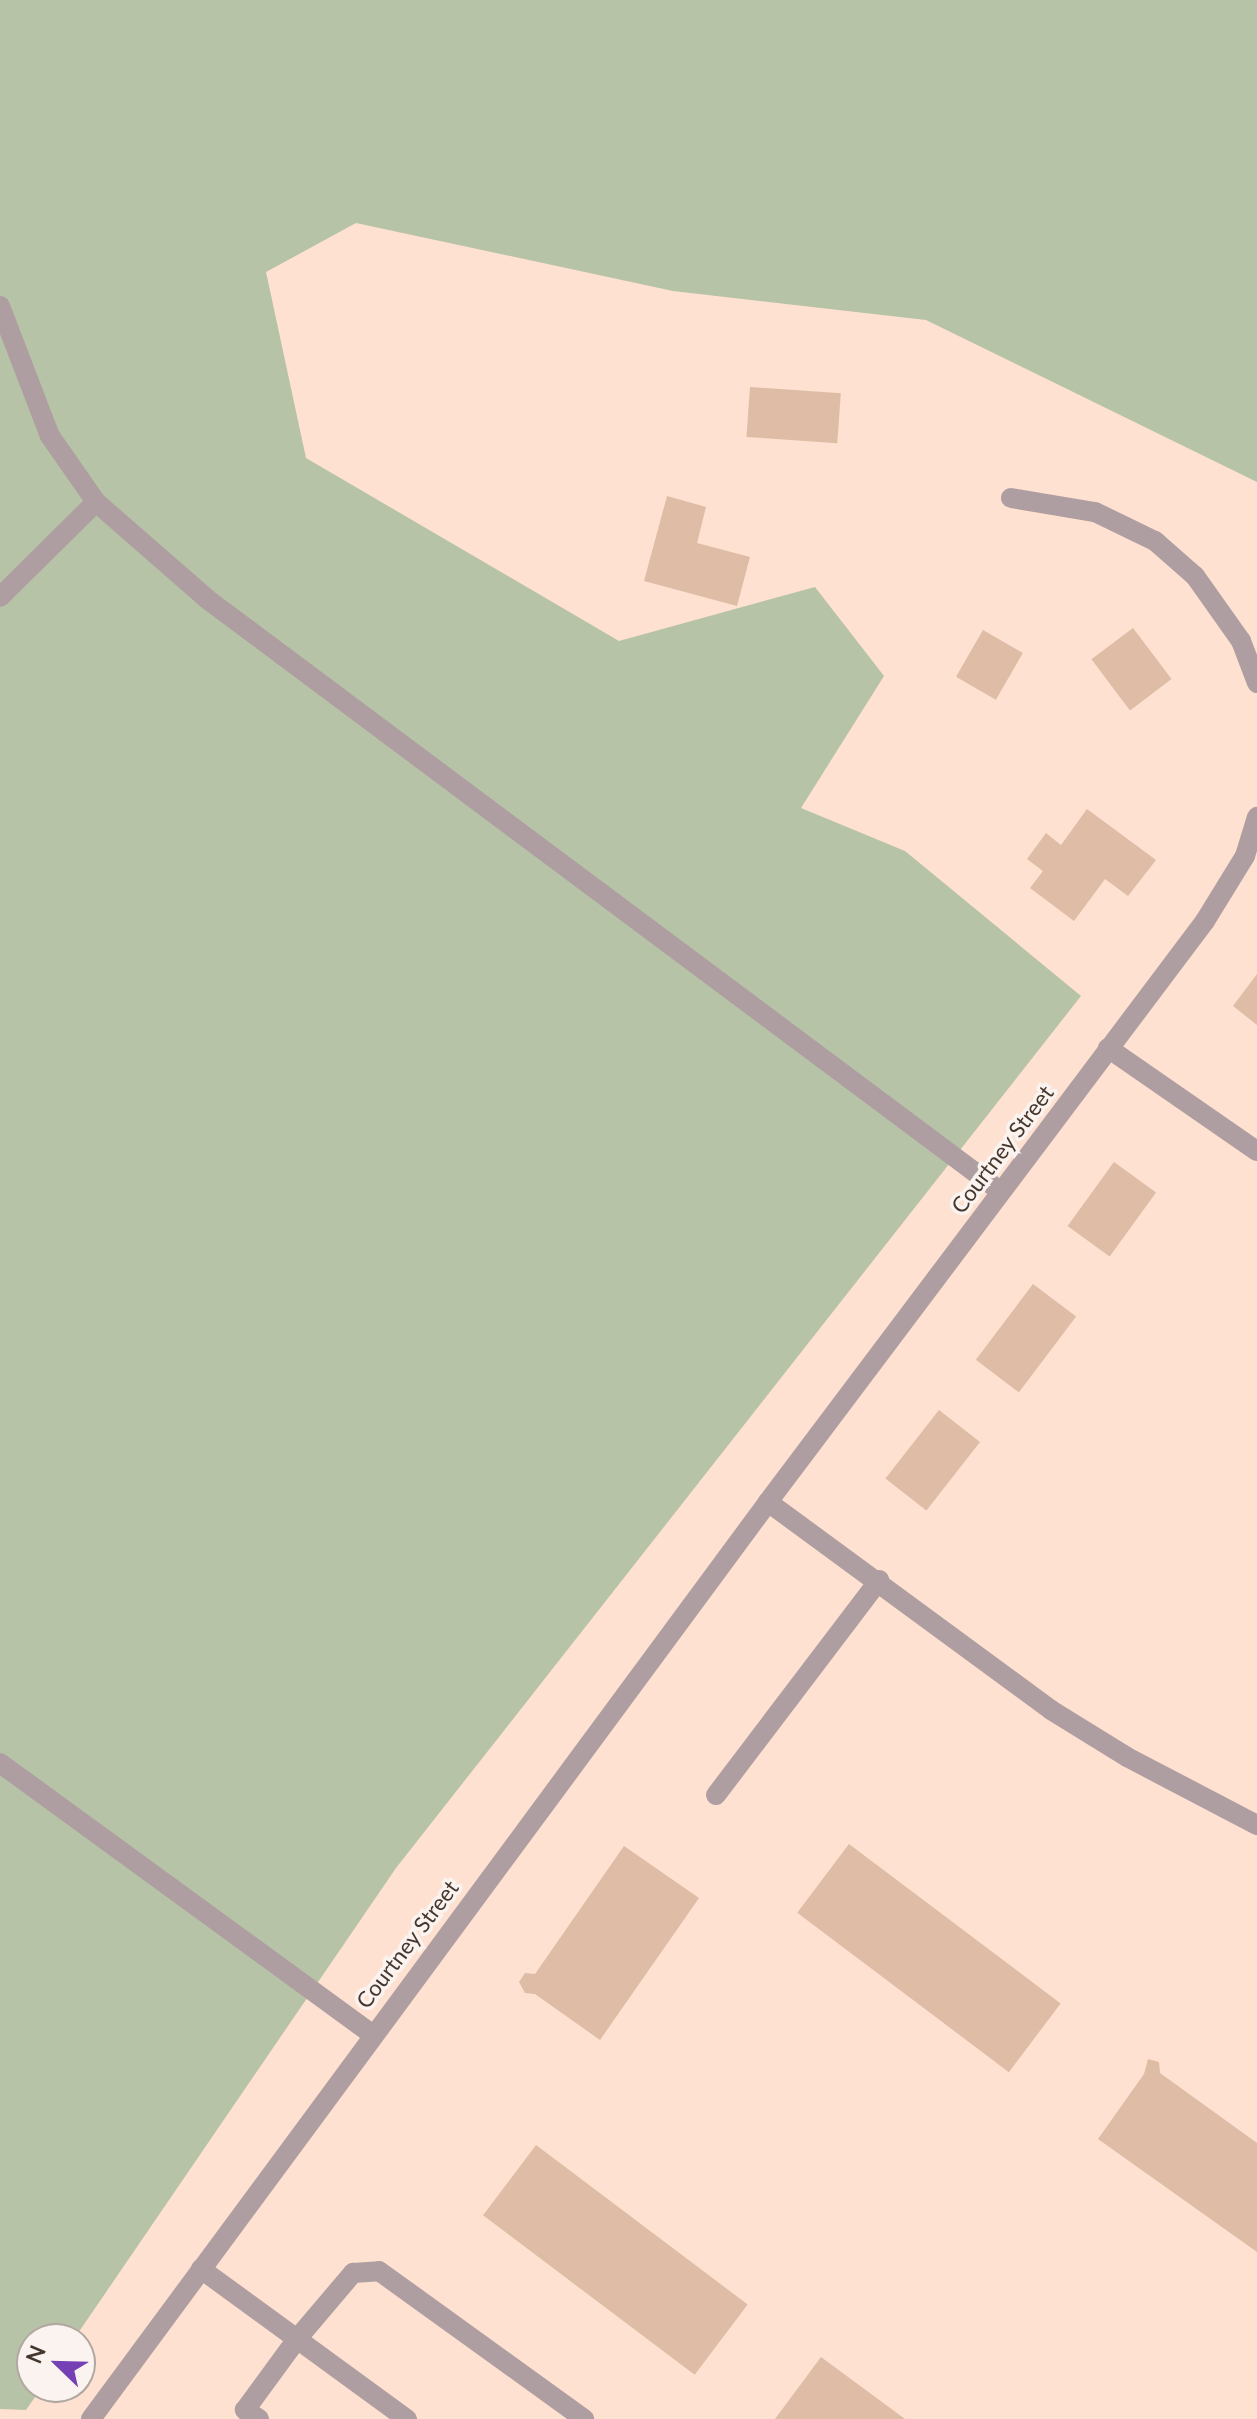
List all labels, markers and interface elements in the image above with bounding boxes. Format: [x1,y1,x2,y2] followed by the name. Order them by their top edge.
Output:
[945,1080,1059,1218] street label: Courtney Street
[350,1875,464,2013] street label: Courtney Street
[16,2323,96,2403] north arrow
[20,2341,51,2367] text: N

